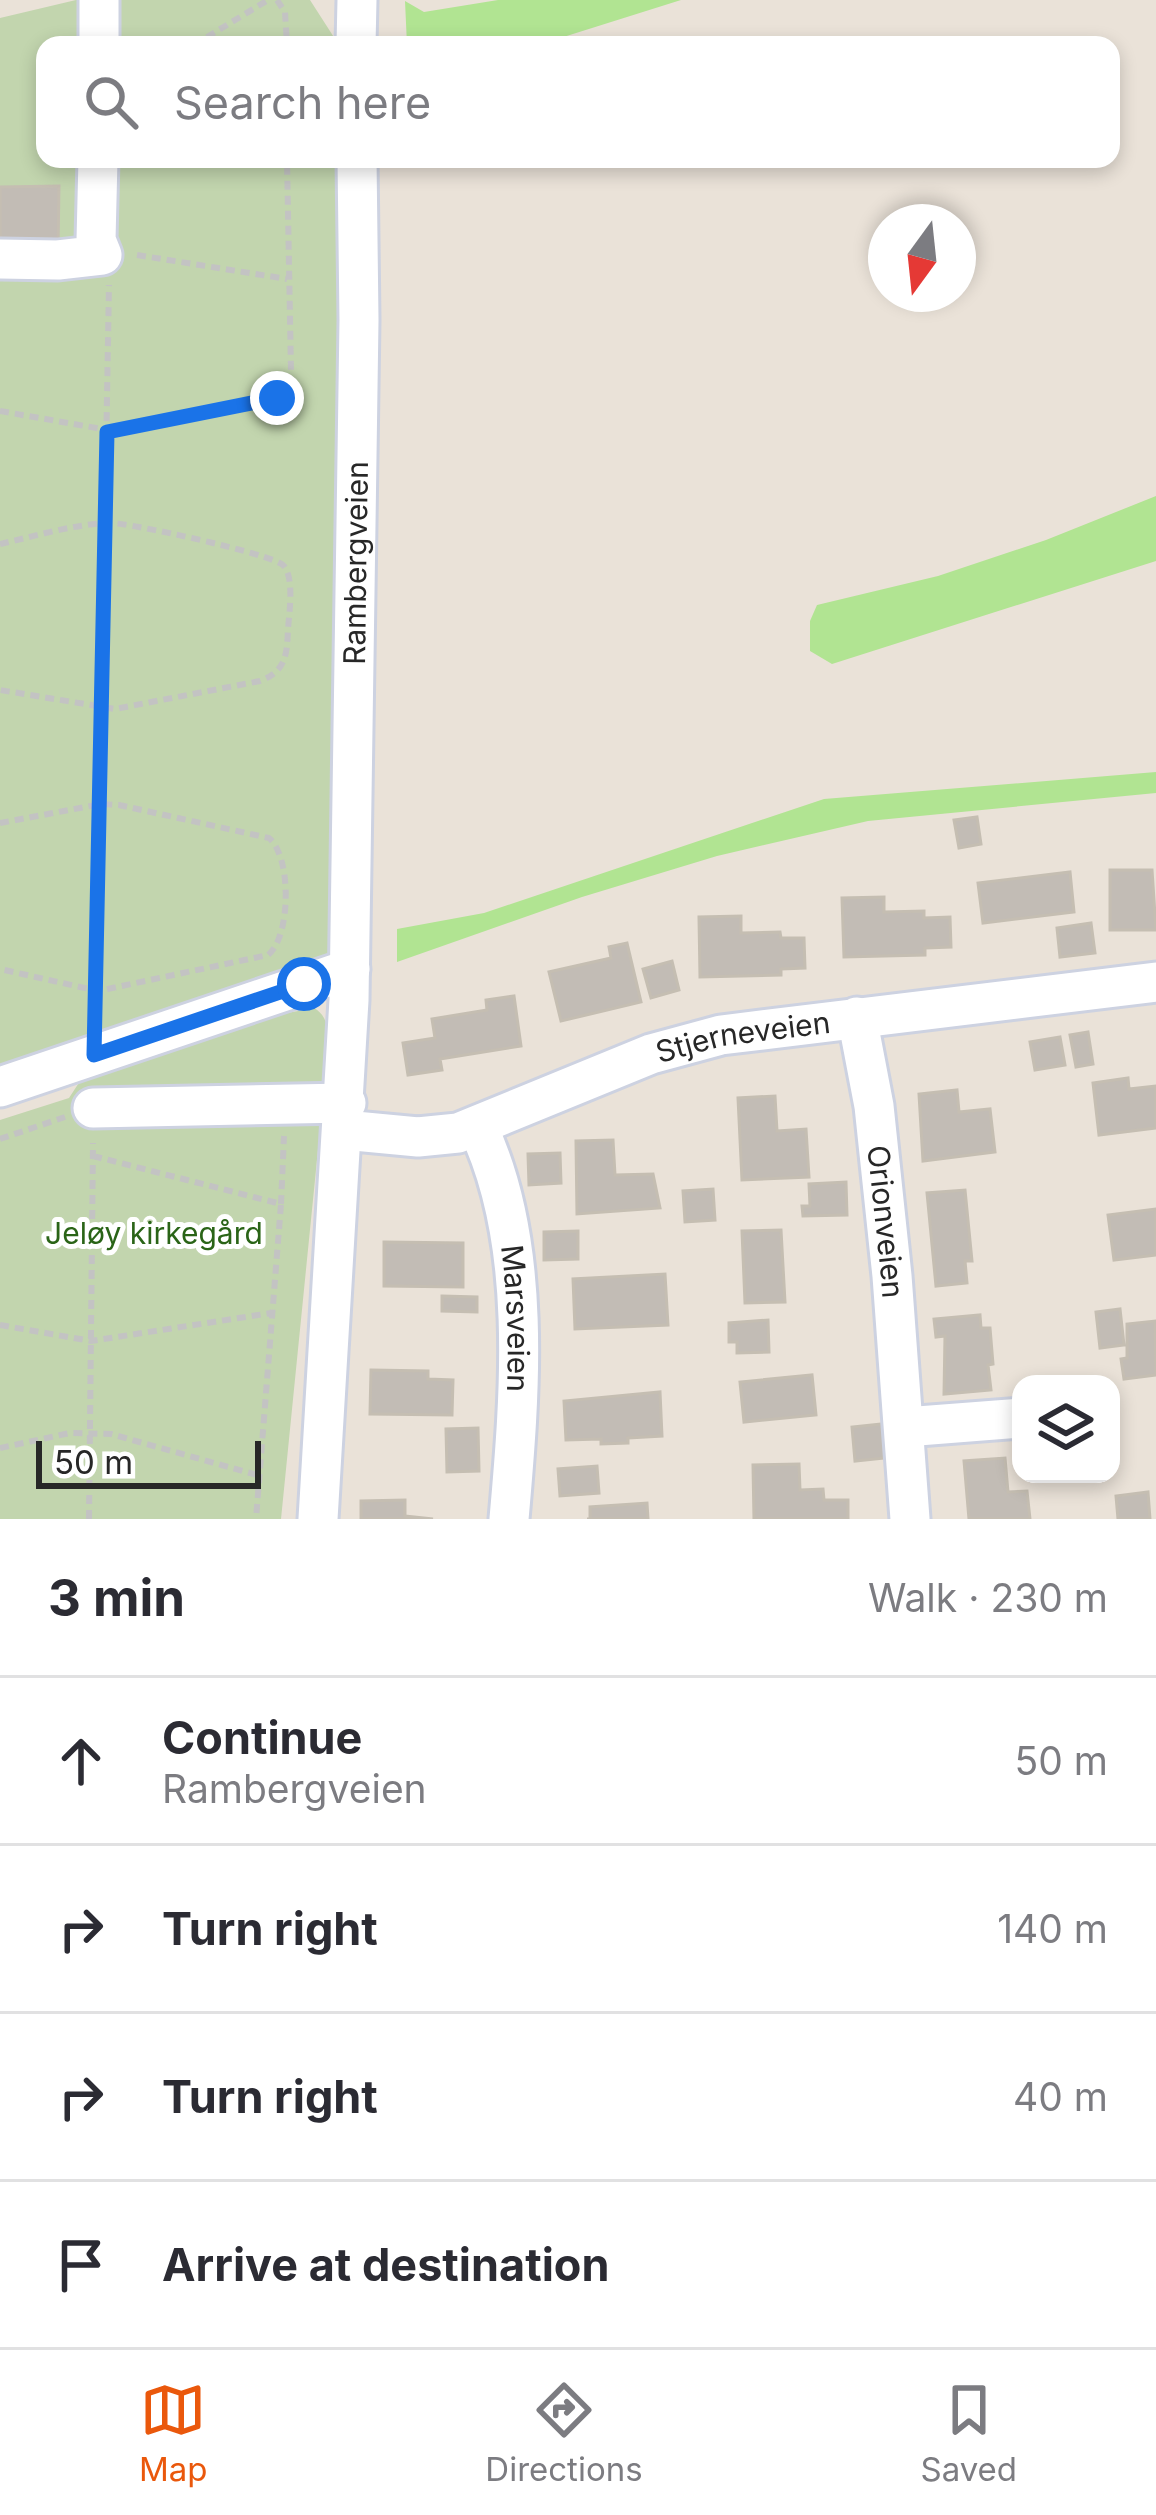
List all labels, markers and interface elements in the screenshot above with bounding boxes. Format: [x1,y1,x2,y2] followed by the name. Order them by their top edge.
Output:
[36,36,1120,168] search box
[78,69,144,135] icon: search
[174,75,431,130] text: Search here
[868,204,976,312] north arrow
[250,371,304,425] route end
[336,461,375,665] street label: Rambergveien
[277,957,331,1011] route start
[652,1004,832,1070] street label: Stjerneveien
[860,1143,912,1299] street label: Orionveien
[45,1215,263,1251] park label: Jeløy kirkegård
[494,1243,537,1393] street label: Marsveien
[1012,1375,1120,1483] map controls
[1012,1375,1120,1483] button: layers
[36,1435,261,1488] scale bar
[54,1442,133,1482] text: 50 m
[48,1567,185,1628] text: 3 min
[868,1574,1108,1621] text: Walk · 230 m
[162,1710,362,1765] text: Continue
[48,1728,114,1794] icon: ahead
[1015,1737,1108,1784] text: 50 m
[162,1765,427,1812] text: Rambergveien
[48,1896,114,1962] icon: right
[162,1901,378,1956] text: Turn right
[997,1905,1108,1952] text: 140 m
[48,2064,114,2130] icon: right
[162,2069,378,2124] text: Turn right
[1013,2073,1108,2120] text: 40 m
[48,2232,114,2298] icon: arrive
[162,2237,609,2292] text: Arrive at destination
[139,2377,207,2489] tab: Map
[485,2377,643,2489] tab: Directions
[920,2377,1017,2489] tab: Saved

